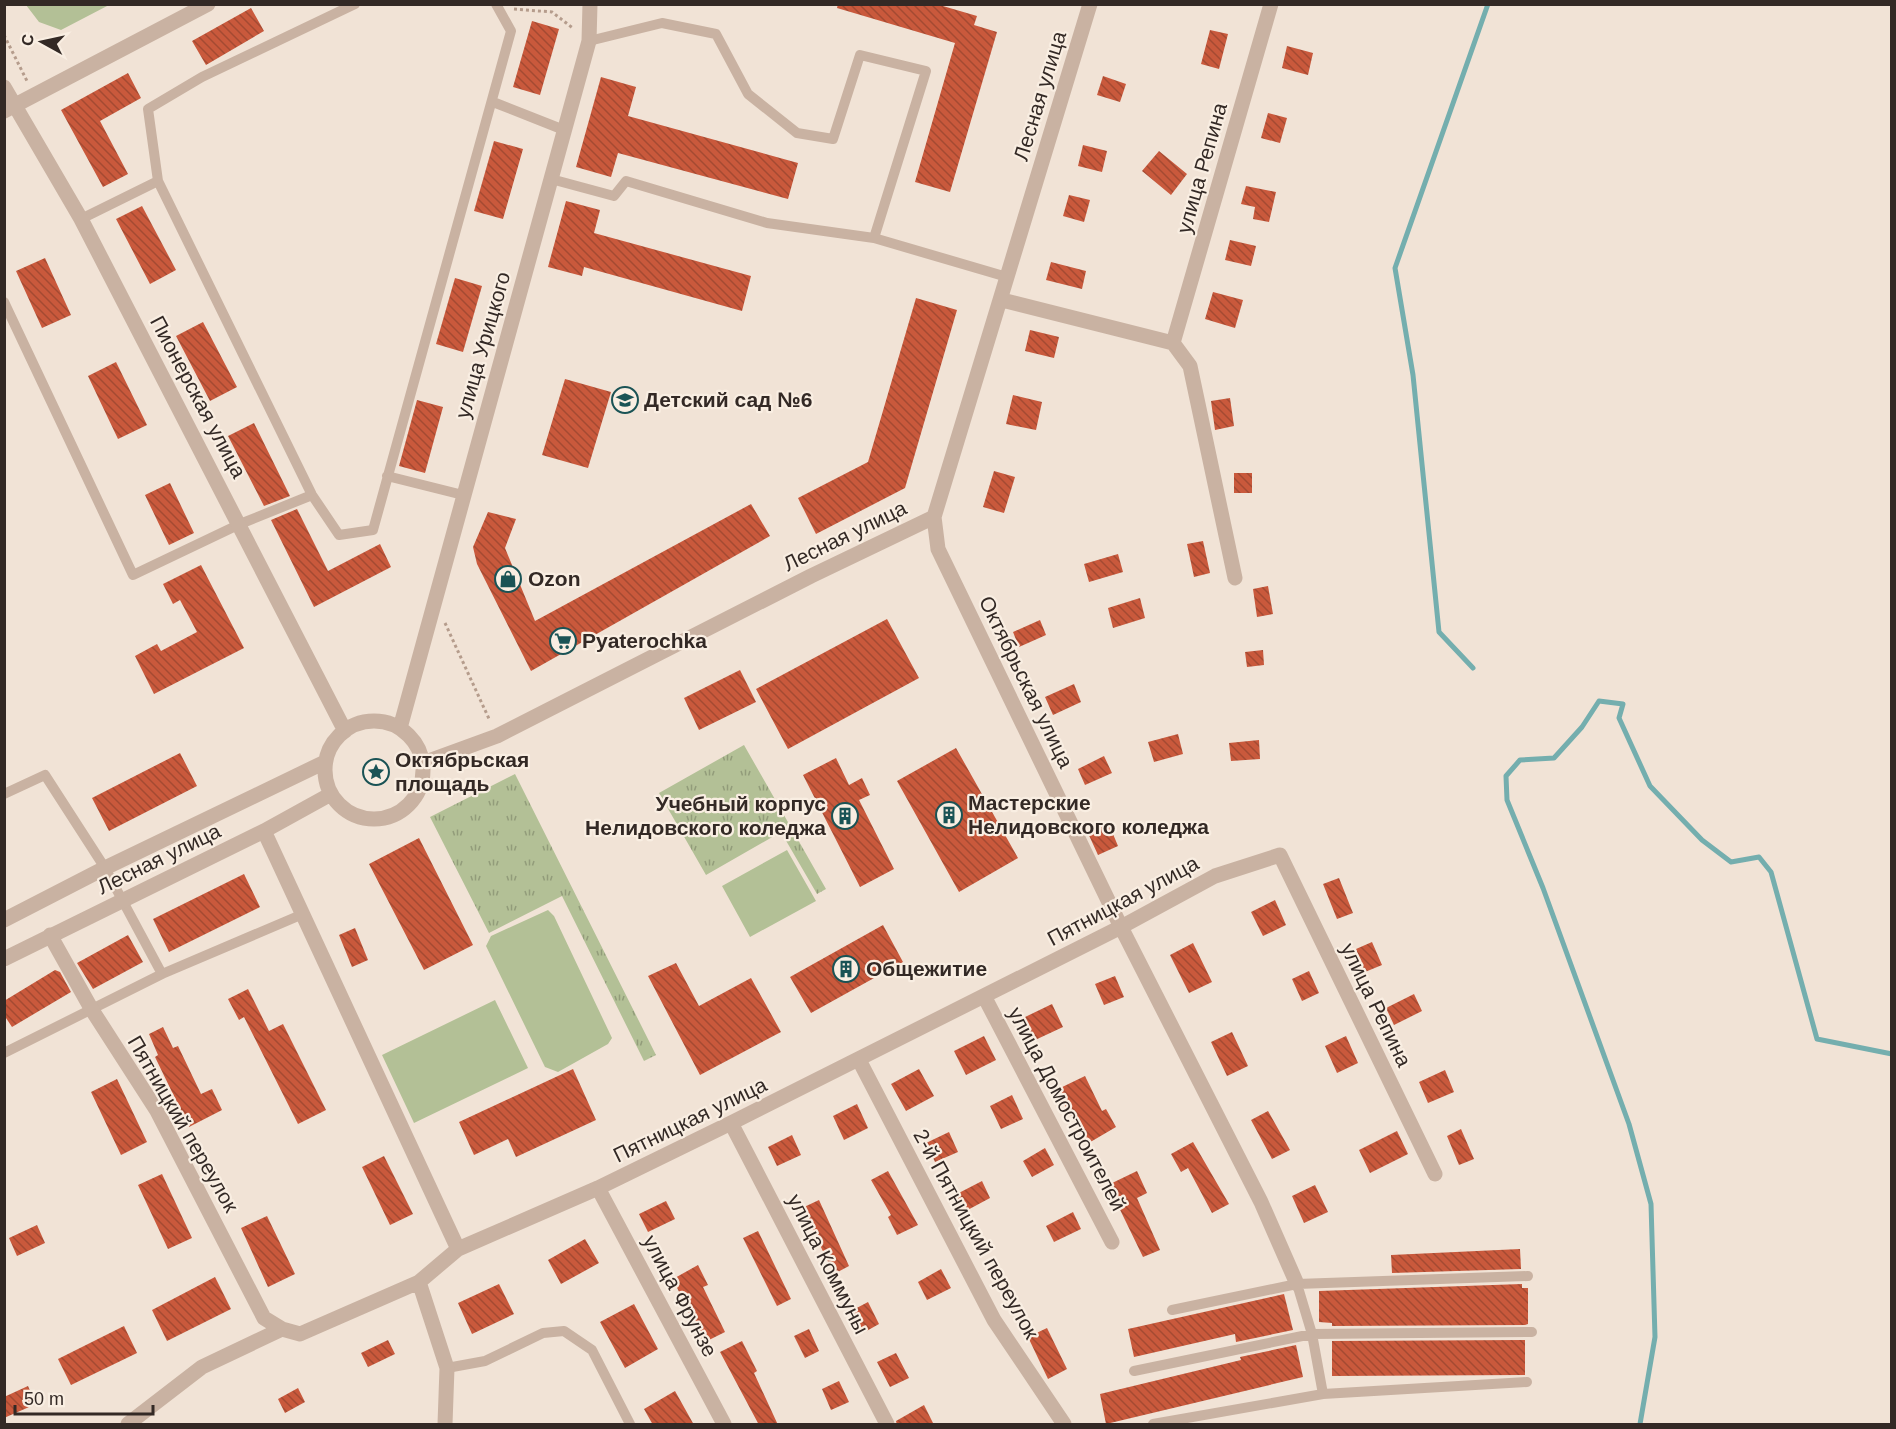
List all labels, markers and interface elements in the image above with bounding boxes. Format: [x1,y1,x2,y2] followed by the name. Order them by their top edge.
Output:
[12,12,72,72] north arrow
[1009,28,1070,163] street label: Лесная улица
[18,33,37,47] text: С
[1172,100,1231,236] street label: улица Репина
[451,269,514,421] street label: улица Урицкого
[146,312,251,482] street label: Пионерская улица
[610,385,640,415] school or university icon: Детский сад №6
[644,388,812,411] place label: Детский сад №6
[779,496,910,575] street label: Лесная улица
[493,564,523,594] shop icon: Ozon
[528,567,581,590] place label: Ozon
[975,592,1078,772] street label: Октябрьская улица
[548,626,578,656] supermarket icon: Pyaterochka
[582,629,707,652] place label: Pyaterochka
[395,748,529,795] place label: Октябрьская площадь
[361,757,391,787] place icon: Октябрьская площадь
[968,791,1209,838] place label: Мастерские Нелидовского коледжа
[585,792,826,839] place label: Учебный корпус Нелидовского коледжа
[934,800,964,830] building icon: Мастерские Нелидовского коледжа
[830,801,860,831] building icon: Учебный корпус Нелидовского коледжа
[93,819,224,898] street label: Лесная улица
[1043,851,1202,950] street label: Пятницкая улица
[1337,939,1416,1071] street label: улица Репина
[831,954,861,984] building icon: Общежитие
[866,957,987,980] place label: Общежитие
[1004,1003,1131,1214] street label: улица Домостроителей
[124,1032,244,1217] street label: Пятницкий переулок
[609,1072,770,1167] street label: Пятницкая улица
[909,1125,1044,1343] street label: 2-й Пятницкий переулок
[783,1190,874,1338] street label: улица Коммуны
[639,1231,722,1360] street label: улица Фрунзе
[15,1378,153,1416] scale bar
[24,1389,64,1409] text: 50 m

